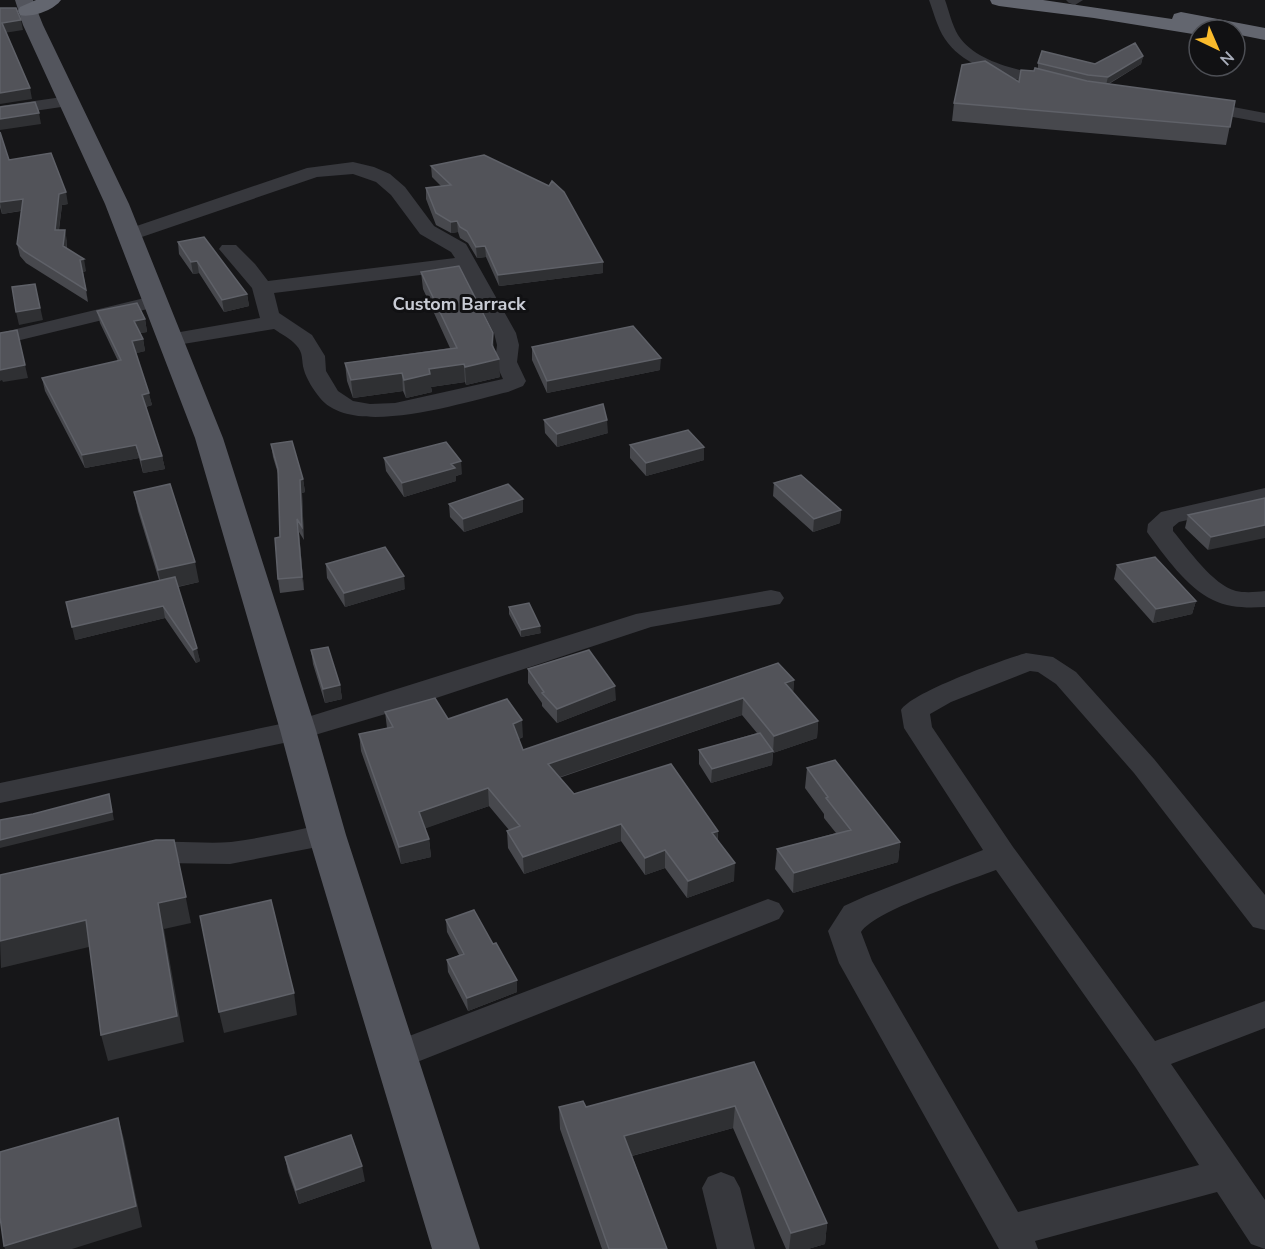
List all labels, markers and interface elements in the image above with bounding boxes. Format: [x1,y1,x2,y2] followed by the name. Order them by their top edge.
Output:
[1187,18,1247,78] north arrow
[1215,46,1239,70] text: N
[392,292,526,316] district label: Custom Barrack

